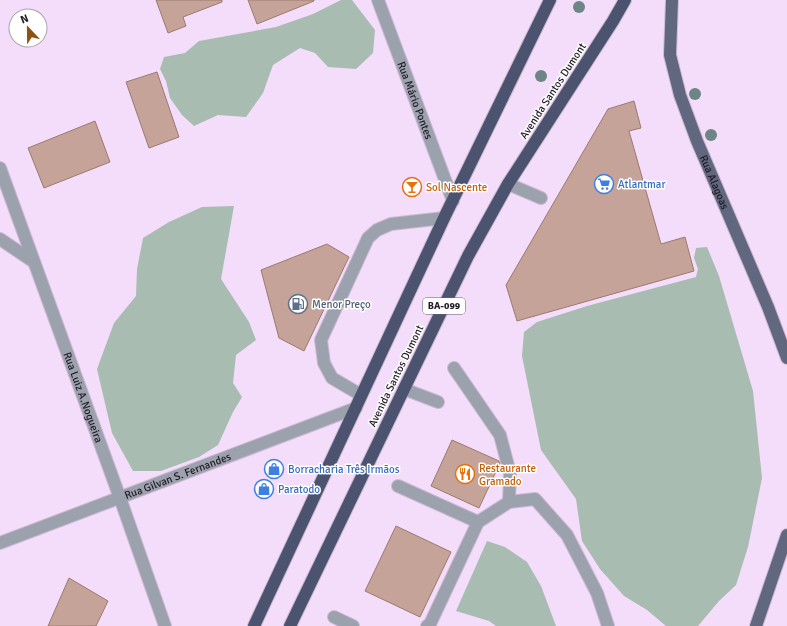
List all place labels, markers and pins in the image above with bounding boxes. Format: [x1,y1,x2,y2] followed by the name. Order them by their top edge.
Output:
[593,173,615,195] supermarket icon: Atlantmar
[401,176,423,198] bar icon: Sol Nascente
[618,178,665,191] place label: Atlantmar
[426,181,487,194] place label: Sol Nascente
[287,293,309,315] fuel station icon: Menor Preço
[312,298,371,311] place label: Menor Preço
[263,458,285,480] shop icon: Borracharia Três Irmãos
[479,462,536,488] place label: Restaurante Gramado
[288,463,400,476] place label: Borracharia Três Irmãos
[454,463,476,485] restaurant icon: Restaurante Gramado
[253,478,275,500] shop icon: Paratodo
[278,483,320,496] place label: Paratodo

